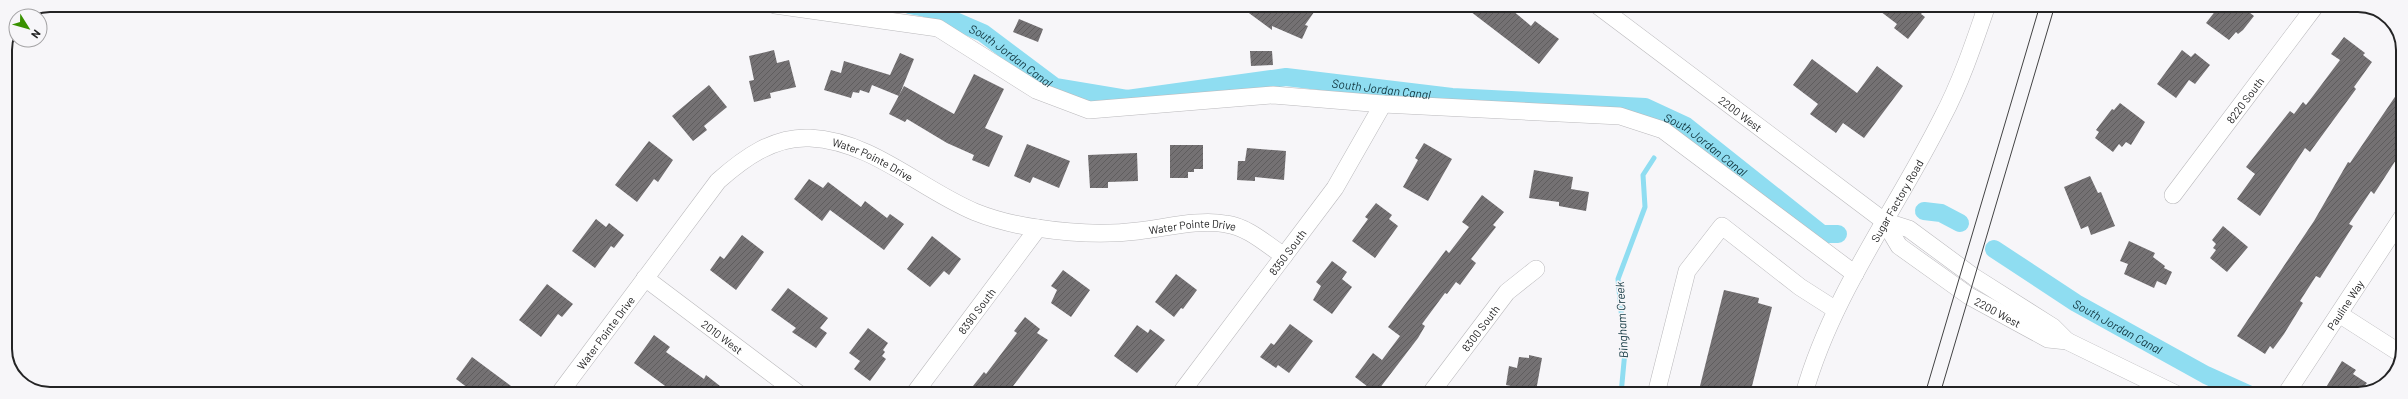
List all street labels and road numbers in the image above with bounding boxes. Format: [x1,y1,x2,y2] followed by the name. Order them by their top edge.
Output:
[2223,74,2266,126] street label: 8220 South
[1717,93,1765,134] street label: 2200 West
[831,135,916,183] street label: Water Pointe Drive
[1867,157,1925,244] street label: Sugar Factory Road
[1148,216,1238,236] street label: Water Pointe Drive
[1266,226,1308,277] street label: 8350 South
[2324,277,2366,332] street label: Pauline Way
[955,285,998,336] street label: 8390 South
[573,293,637,372] street label: Water Pointe Drive
[1972,294,2023,330] street label: 2200 West
[1458,302,1502,353] street label: 8300 South
[699,317,746,356] street label: 2010 West

